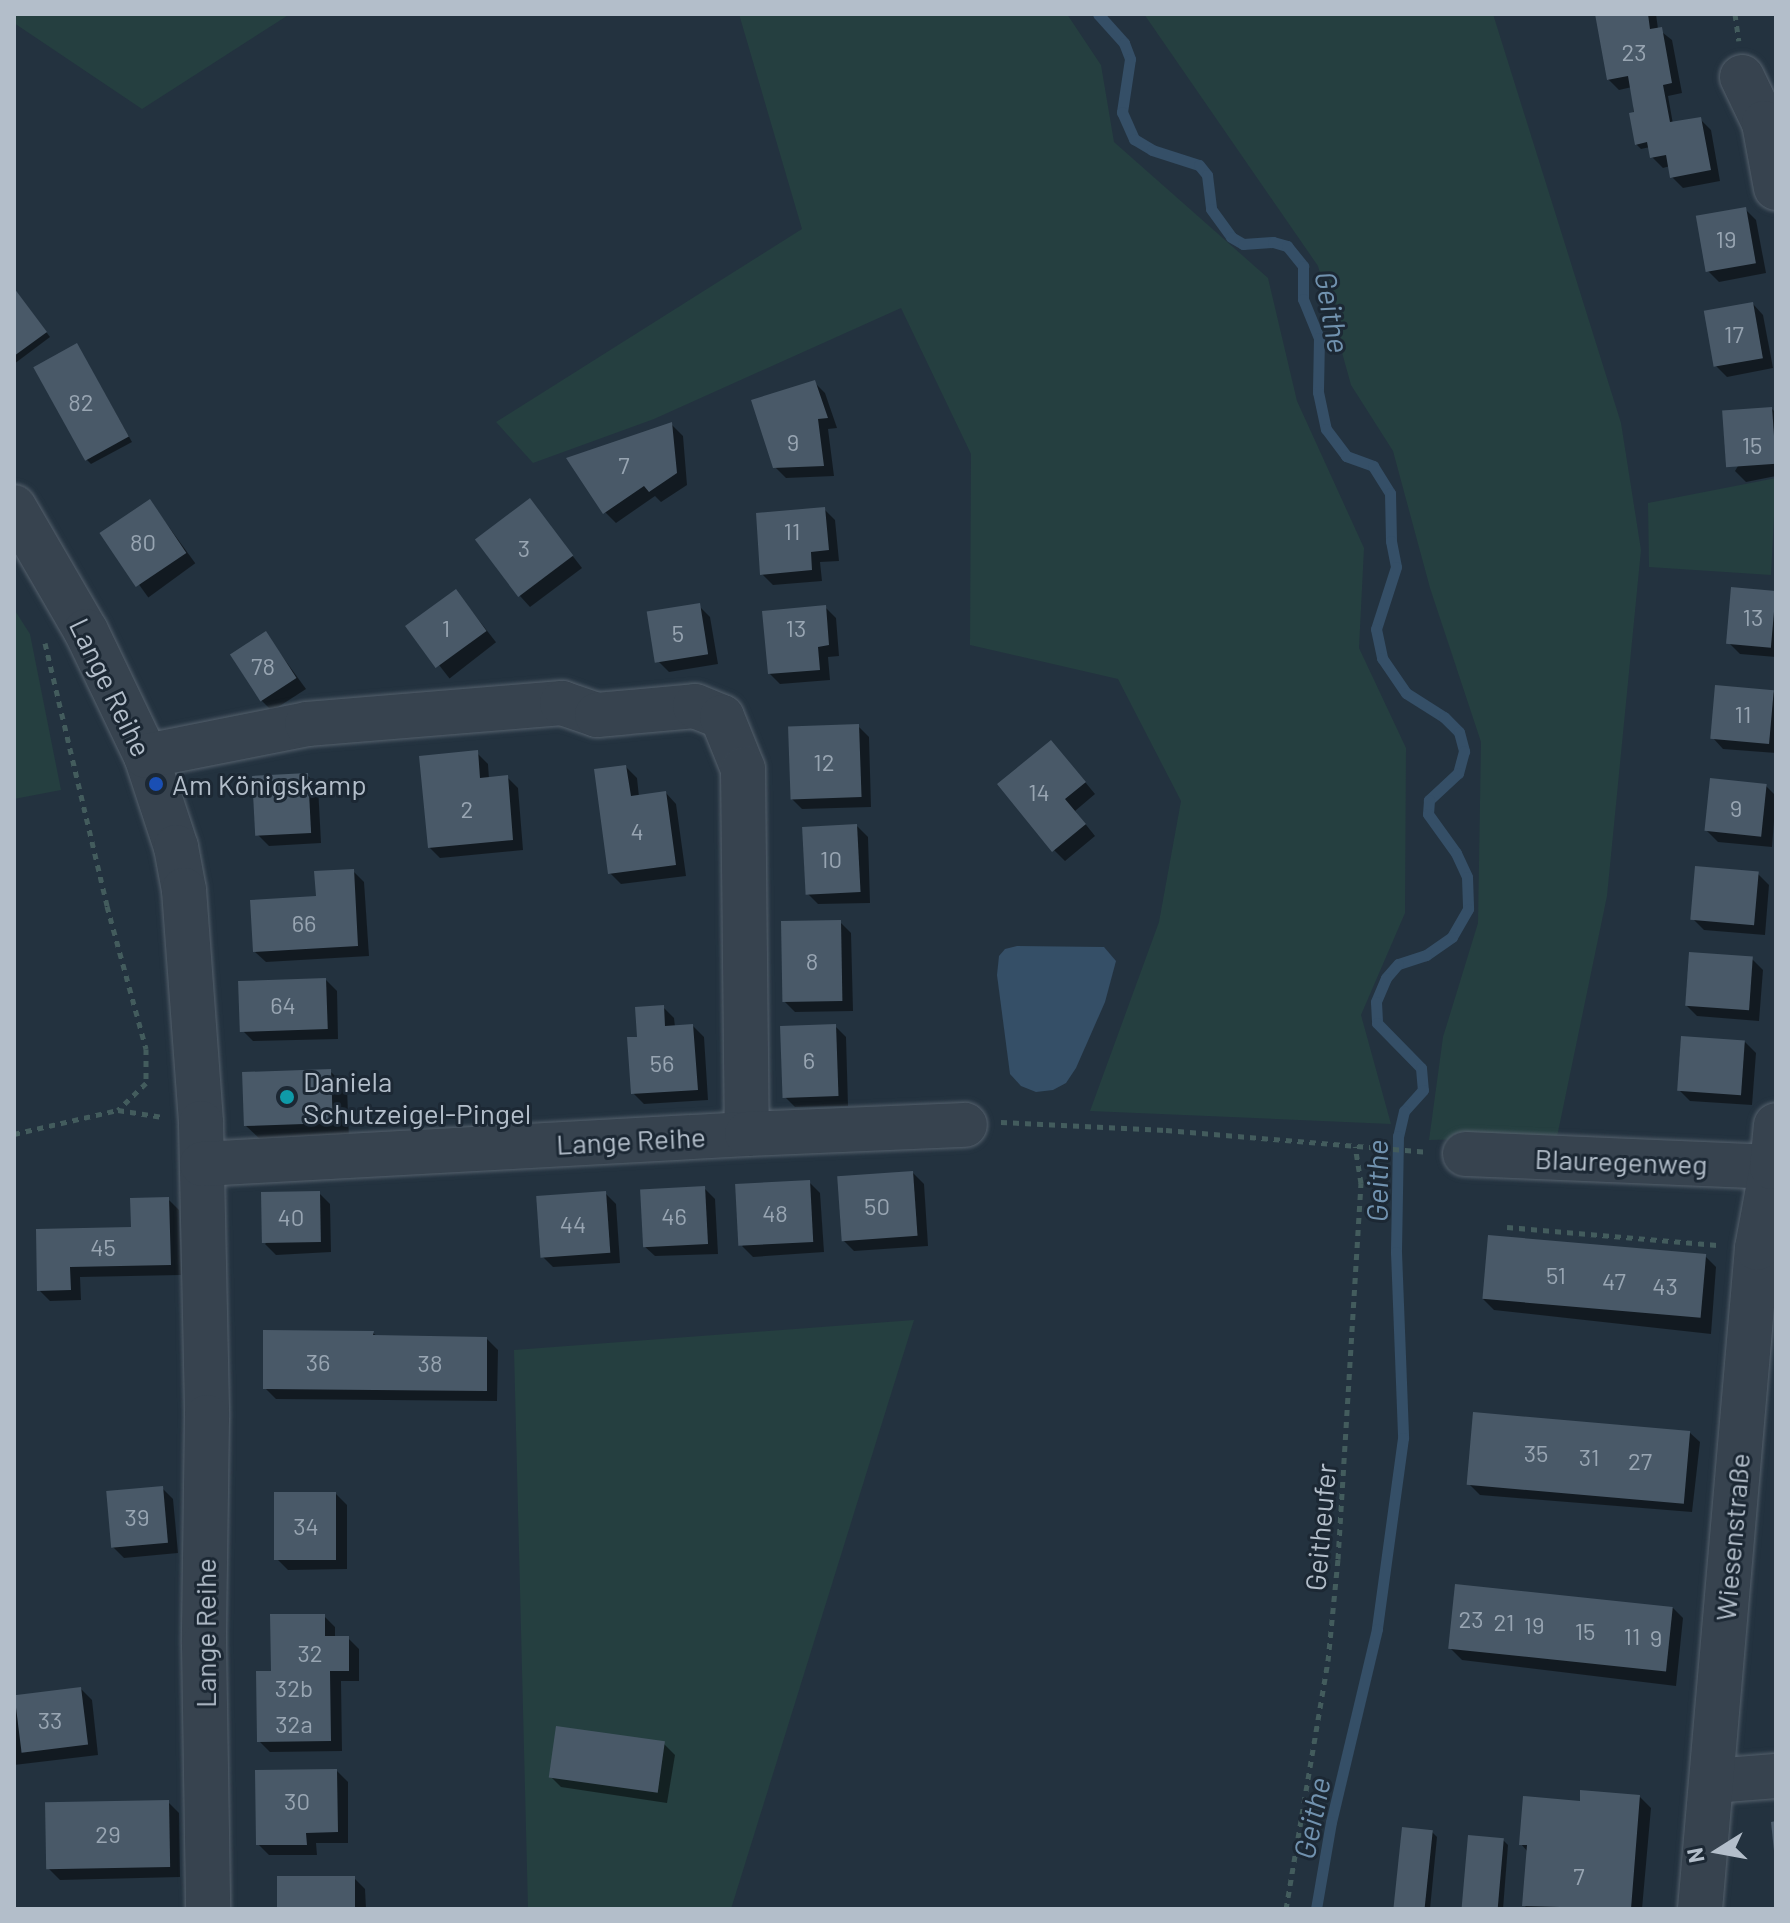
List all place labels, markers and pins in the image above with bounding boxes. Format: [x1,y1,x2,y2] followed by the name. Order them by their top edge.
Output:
[172,767,367,801] place label: Am Königskamp
[147,775,165,793] marker: Am Königskamp
[303,1064,531,1130] place label: Daniela Schutzeigel-Pingel
[278,1088,296,1106] marker: Daniela Schutzeigel-Pingel

